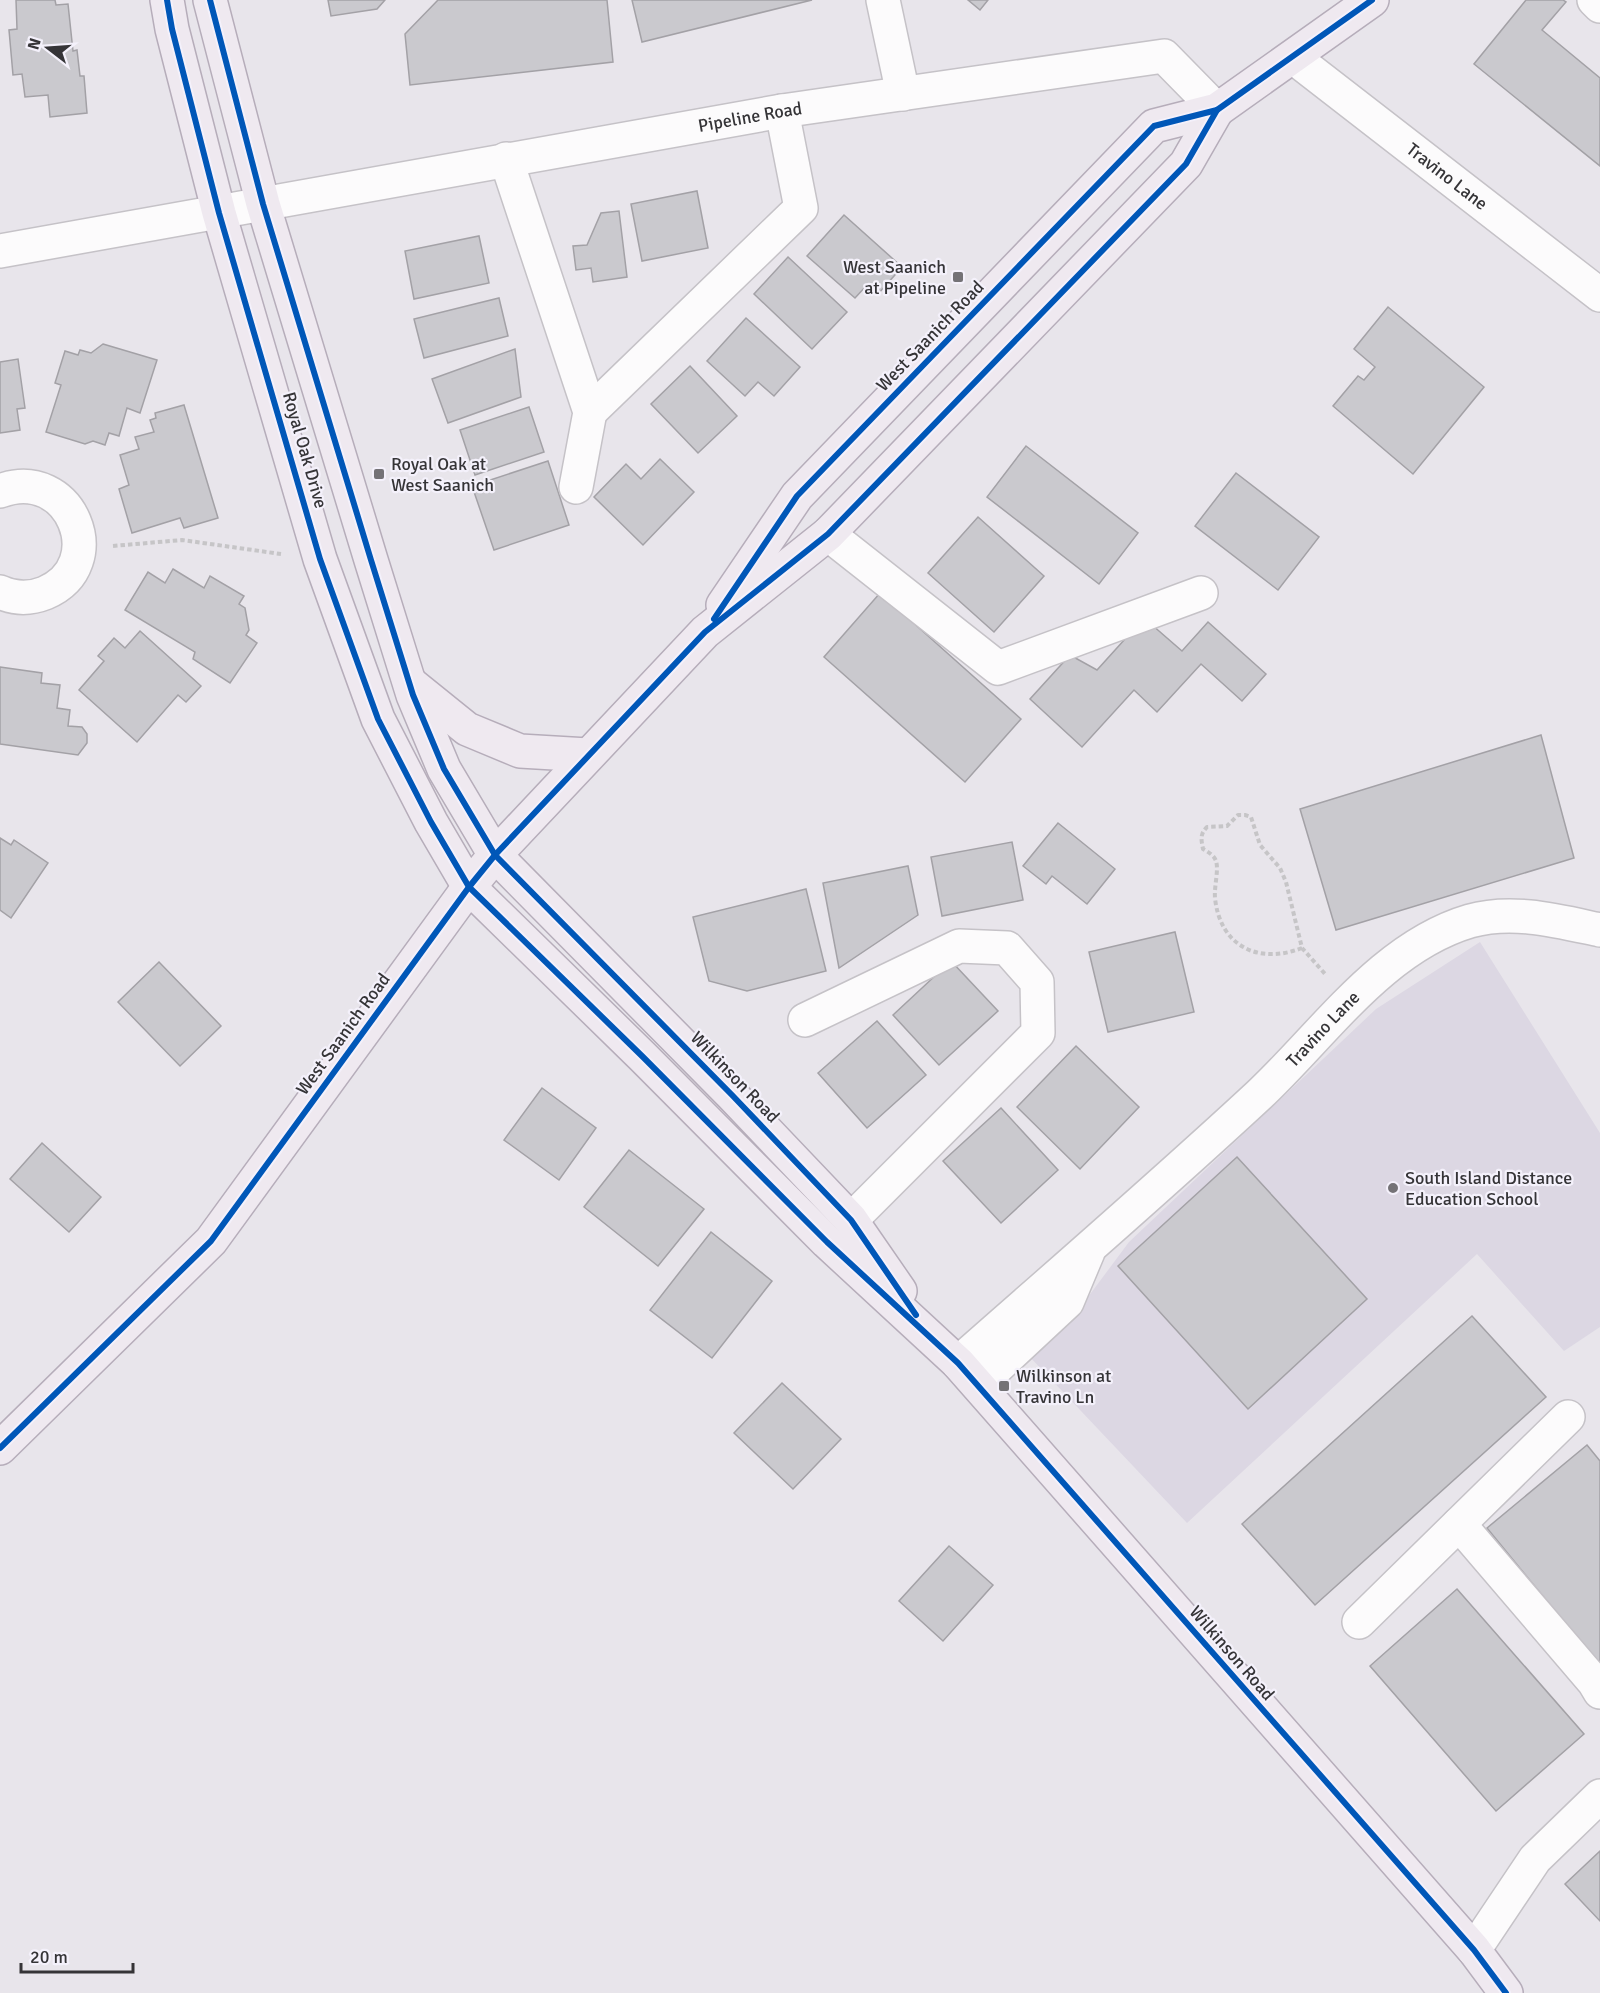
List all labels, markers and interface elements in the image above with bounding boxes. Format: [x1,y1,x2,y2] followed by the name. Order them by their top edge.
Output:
[18,18,78,78] north arrow
[23,36,46,52] text: N
[696,97,803,137] street label: Pipeline Road
[1402,138,1492,215] street label: Travino Lane
[843,256,946,299] place label: West Saanich at Pipeline
[951,270,965,284] marker: West Saanich at Pipeline
[872,276,988,396] street label: West Saanich Road
[278,389,332,511] street label: Royal Oak Drive
[391,453,494,496] place label: Royal Oak at West Saanich
[372,467,386,481] marker: Royal Oak at West Saanich
[291,969,395,1099] street label: West Saanich Road
[1282,986,1364,1072] street label: Travino Lane
[686,1027,784,1127] street label: Wilkinson Road
[1405,1167,1572,1210] place label: South Island Distance Education School
[1386,1181,1400,1195] marker: South Island Distance Education School
[1016,1365,1111,1408] place label: Wilkinson at Travino Ln
[997,1379,1011,1393] marker: Wilkinson at Travino Ln
[1185,1601,1279,1705] street label: Wilkinson Road
[21,1936,134,1974] scale bar
[30,1946,68,1968] text: 20 m

